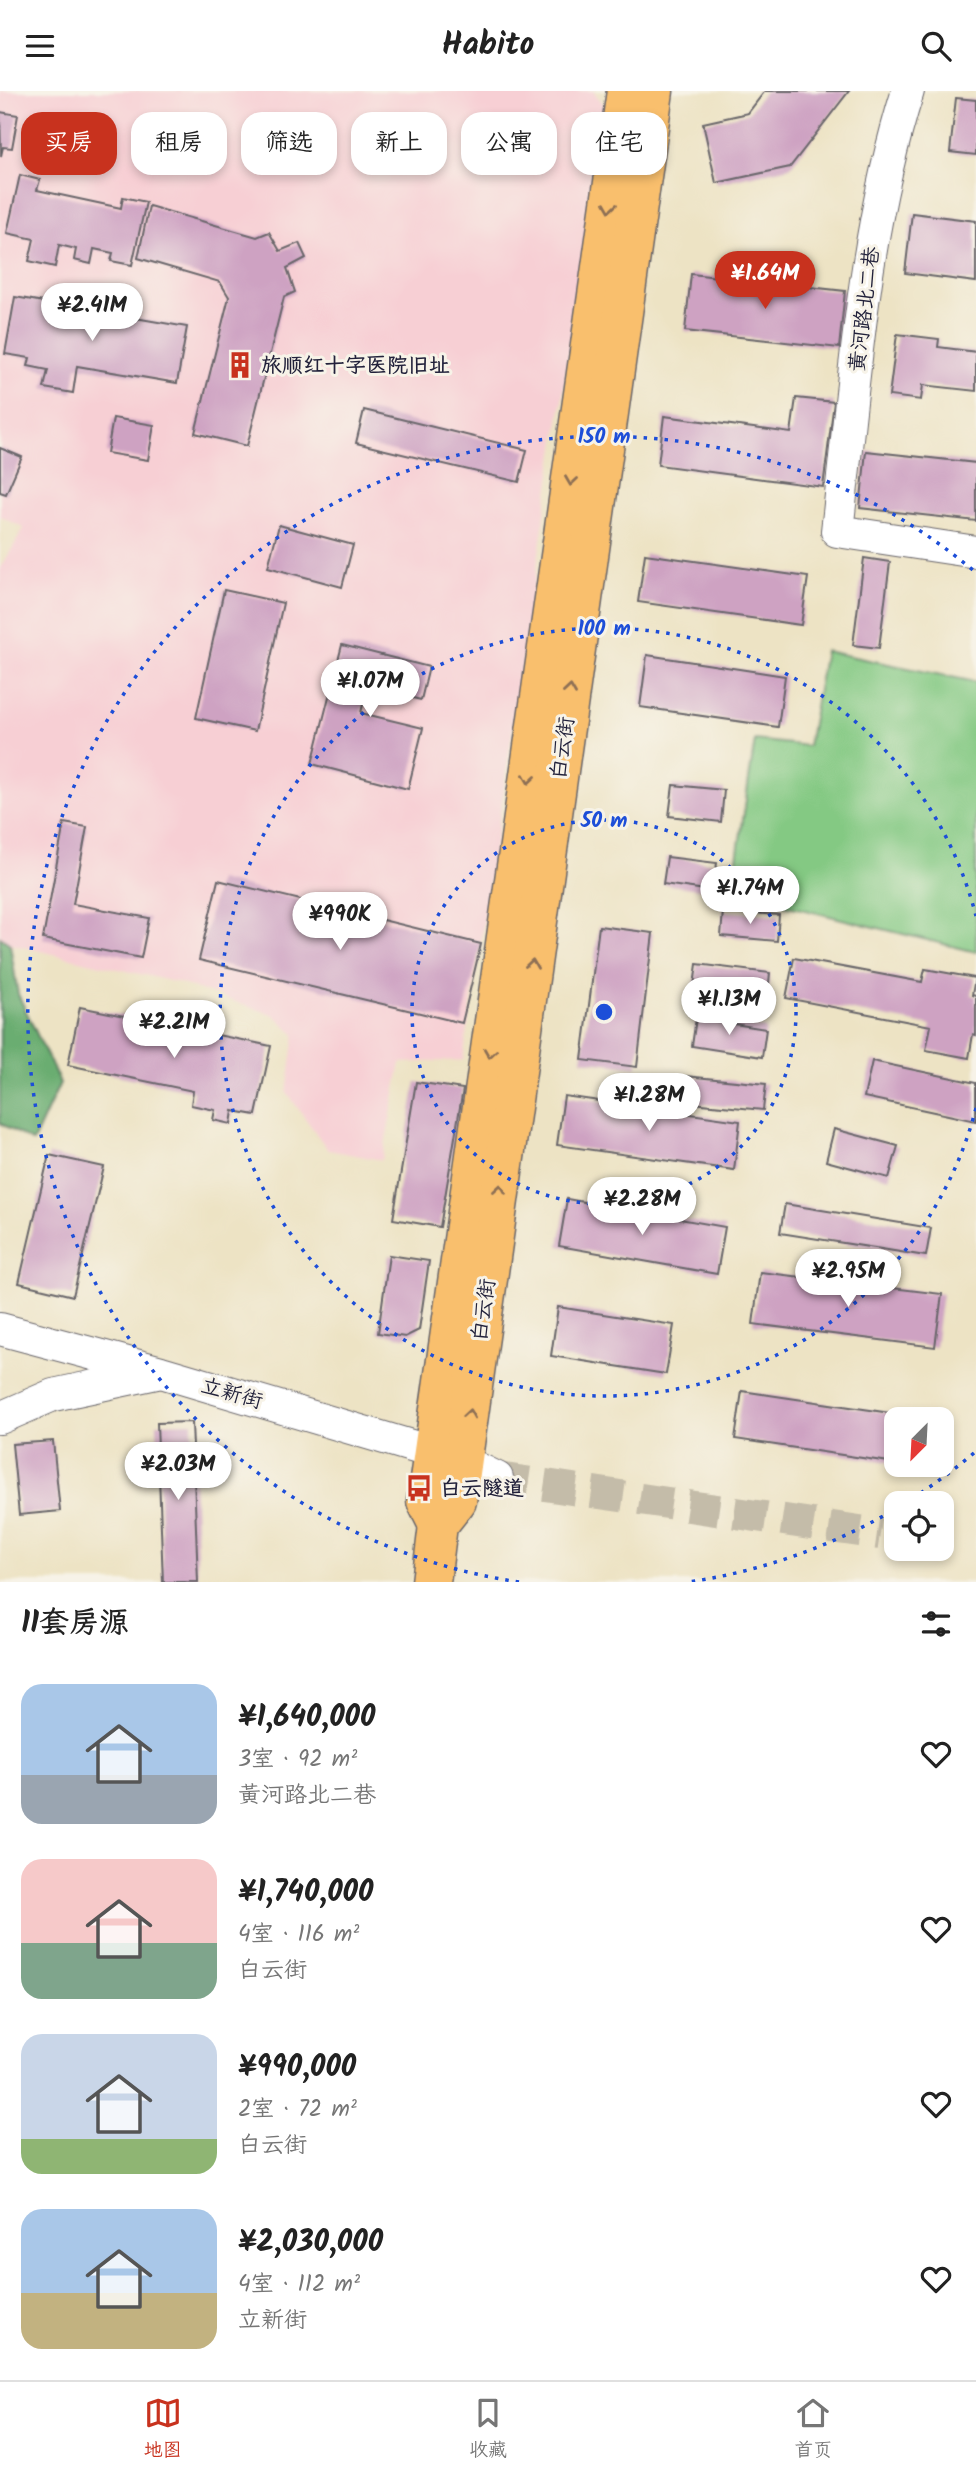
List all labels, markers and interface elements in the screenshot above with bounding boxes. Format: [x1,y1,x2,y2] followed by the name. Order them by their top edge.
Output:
[442,20,534,71] text: Habito
[21,27,59,65] icon: menu
[917,27,955,65] icon: search
[21,112,117,175] chip: 买房
[131,112,227,175] chip: 租房
[241,112,337,175] chip: 筛选
[351,112,447,175] chip: 新上
[461,112,557,175] chip: 公寓
[571,112,667,175] chip: 住宅
[602,201,617,213] one-way arrow
[841,245,890,374] street label: 黄河路北二巷
[708,251,822,311] pin: ¥1.64M
[731,256,799,292] text: ¥1.64M
[35,283,149,343] pin: ¥2.41M
[57,288,127,324] text: ¥2.41M
[225,350,255,380] building icon: 旅顺红十字医院旧址
[261,350,450,383] place label: 旅顺红十字医院旧址
[577,421,631,454] text: 150 m
[564,475,579,487] one-way arrow
[577,613,631,646] text: 100 m
[313,659,427,719] pin: ¥1.07M
[337,664,403,700] text: ¥1.07M
[563,684,578,696] one-way arrow
[543,715,584,782] street label: 白云街
[521,773,536,785] one-way arrow
[580,805,627,838] text: 50 m
[693,867,807,926] pin: ¥1.74M
[716,871,784,907] text: ¥1.74M
[291,893,389,952] pin: ¥990K
[308,897,372,933] text: ¥990K
[524,958,539,970] one-way arrow
[672,977,786,1037] pin: ¥1.13M
[697,982,761,1018] text: ¥1.13M
[117,1000,231,1060] pin: ¥2.21M
[592,1000,616,1024] centre of rings
[139,1005,209,1041] text: ¥2.21M
[483,1047,498,1059] one-way arrow
[592,1073,706,1133] pin: ¥1.28M
[614,1078,684,1114] text: ¥1.28M
[585,1177,699,1237] pin: ¥2.28M
[603,1182,681,1218] text: ¥2.28M
[493,1183,508,1195] one-way arrow
[791,1249,905,1309] pin: ¥2.95M
[811,1254,885,1290] text: ¥2.95M
[464,1277,505,1344] street label: 白云街
[197,1370,266,1419] street label: 立新街
[884,1407,954,1477] north arrow
[884,1407,954,1561] map controls
[461,1408,476,1420] one-way arrow
[121,1443,235,1502] pin: ¥2.03M
[141,1447,215,1483] text: ¥2.03M
[404,1473,434,1503] bus stop icon: 白云隧道
[440,1473,524,1506] place label: 白云隧道
[884,1491,954,1561] button: locate
[21,1600,129,1648] text: 11套房源
[917,1605,955,1643] icon: filters
[238,1694,375,1742] text: ¥1,640,000
[77,1712,161,1796] icon: home
[917,1735,955,1773] icon: heart
[238,1742,357,1778] text: 3室 · 92 m²
[238,1778,376,1814] text: 黄河路北二巷
[238,1869,373,1917] text: ¥1,740,000
[77,1887,161,1971] icon: home
[917,1910,955,1948] icon: heart
[238,1917,359,1953] text: 4室 · 116 m²
[238,1953,307,1989] text: 白云街
[238,2044,356,2092] text: ¥990,000
[77,2062,161,2146] icon: home
[917,2085,955,2123] icon: heart
[238,2092,357,2128] text: 2室 · 72 m²
[238,2128,307,2164] text: 白云街
[238,2219,383,2267] text: ¥2,030,000
[77,2237,161,2321] icon: home
[917,2260,955,2298] icon: heart
[238,2267,360,2303] text: 4室 · 112 m²
[238,2303,307,2339] text: 立新街
[144,2394,182,2466] tab: 地图
[469,2394,507,2466] tab: 收藏
[794,2394,832,2466] tab: 首页

